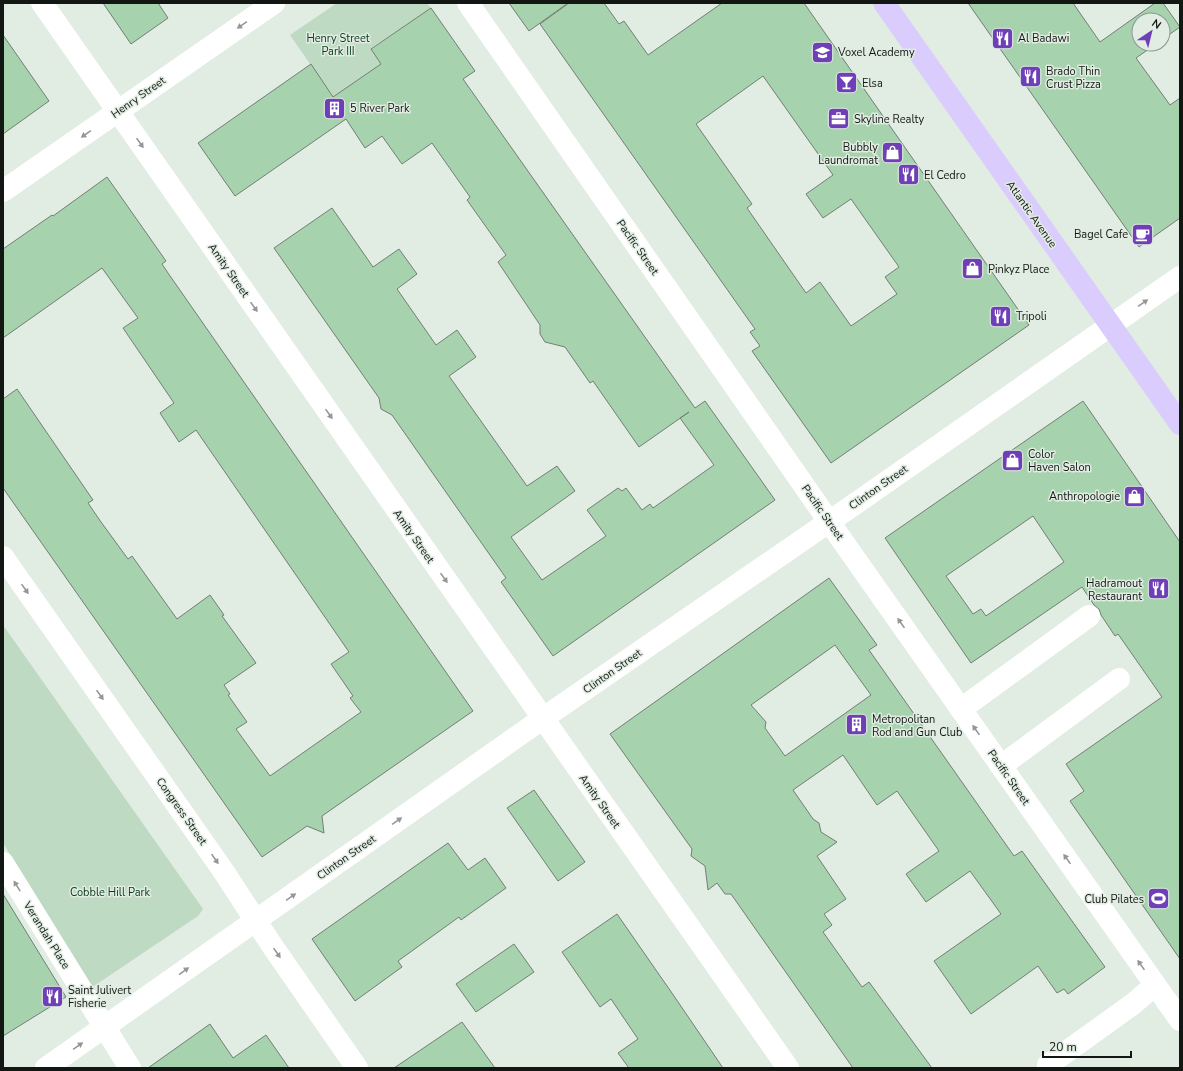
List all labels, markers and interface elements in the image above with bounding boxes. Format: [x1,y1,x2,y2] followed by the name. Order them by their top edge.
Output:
[1131,12,1171,52] north arrow
[1149,16,1164,33] text: N
[237,21,247,29] one-way arrow
[989,25,1015,51] restaurant icon: Al Badawi
[306,31,370,59] park label: Henry Street Park III
[1018,31,1069,46] place label: Al Badawi
[809,39,835,65] school or university icon: Voxel Academy
[837,45,915,60] place label: Voxel Academy
[1017,64,1043,90] restaurant icon: Brado Thin Crust Pizza
[1046,64,1101,92] place label: Brado Thin Crust Pizza
[833,70,859,96] bar icon: Elsa
[108,73,169,122] street label: Henry Street
[862,76,883,91] place label: Elsa
[322,95,348,121] building icon: 5 River Park
[350,101,410,116] place label: 5 River Park
[826,106,852,132] office icon: Skyline Realty
[854,112,924,127] place label: Skyline Realty
[80,130,91,138] one-way arrow
[136,138,144,148] one-way arrow
[818,140,878,168] place label: Bubbly Laundromat
[880,140,906,166] shop icon: Bubbly Laundromat
[895,162,921,188] restaurant icon: El Cedro
[924,168,966,183] place label: El Cedro
[1003,178,1060,251] street label: Atlantic Avenue
[613,217,662,278] street label: Pacific Street
[1130,221,1156,247] cafe icon: Bagel Cafe
[1074,227,1128,242] place label: Bagel Cafe
[205,240,253,300] street label: Amity Street
[960,256,986,282] shop icon: Pinkyz Place
[988,262,1050,277] place label: Pinkyz Place
[1138,299,1148,307] one-way arrow
[250,302,258,312] one-way arrow
[988,303,1014,329] restaurant icon: Tripoli
[1016,309,1047,324] place label: Tripoli
[325,408,333,419] one-way arrow
[1000,447,1026,473] shop icon: Color Haven Salon
[1028,447,1091,475] place label: Color Haven Salon
[846,462,911,513] street label: Clinton Street
[798,482,847,543] street label: Pacific Street
[1122,483,1148,509] shop icon: Anthropologie
[1049,489,1120,504] place label: Anthropologie
[390,506,438,566] street label: Amity Street
[440,572,448,583] one-way arrow
[1086,576,1142,604] place label: Hadramout Restaurant
[1145,576,1171,602] restaurant icon: Hadramout Restaurant
[21,584,29,594] one-way arrow
[897,618,905,629] one-way arrow
[580,646,645,697] street label: Clinton Street
[96,690,104,701] one-way arrow
[844,712,870,738] building icon: Metropolitan Rod and Gun Club
[872,712,962,740] place label: Metropolitan Rod and Gun Club
[972,724,980,735] one-way arrow
[984,747,1033,808] street label: Pacific Street
[576,771,624,831] street label: Amity Street
[153,775,210,848] street label: Congress Street
[391,817,402,825] one-way arrow
[314,832,379,883] street label: Clinton Street
[211,854,219,864] one-way arrow
[1063,854,1071,864] one-way arrow
[14,881,21,892] one-way arrow
[70,885,151,900] park label: Cobble Hill Park
[1146,886,1172,912] sports icon: Club Pilates
[285,892,296,901] one-way arrow
[1084,892,1144,907] place label: Club Pilates
[19,898,73,972] street label: Verandah Place
[273,948,281,958] one-way arrow
[1137,960,1146,971] one-way arrow
[179,967,189,975] one-way arrow
[40,983,66,1009] restaurant icon: Saint Julivert Fisherie
[68,983,131,1011] place label: Saint Julivert Fisherie
[1043,1033,1131,1059] scale bar
[1049,1039,1077,1055] text: 20 m
[72,1042,83,1050] one-way arrow

